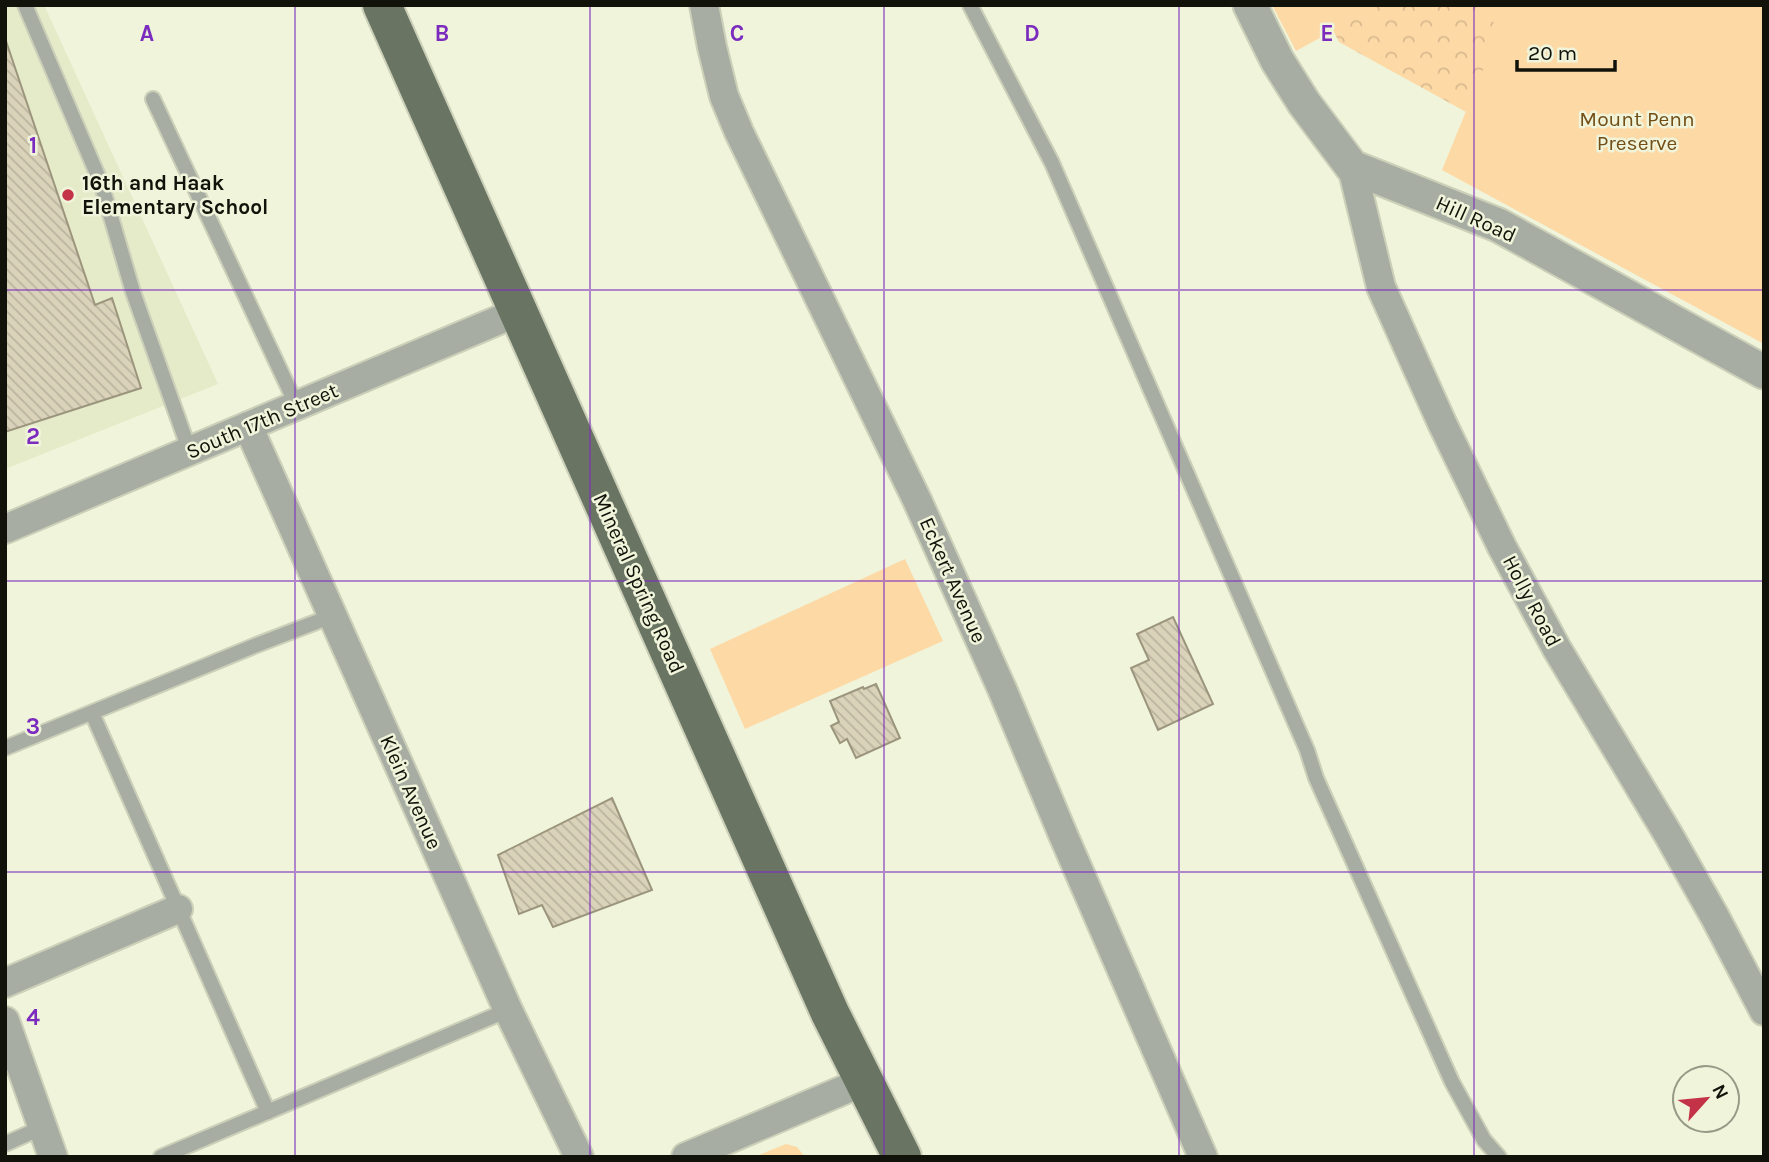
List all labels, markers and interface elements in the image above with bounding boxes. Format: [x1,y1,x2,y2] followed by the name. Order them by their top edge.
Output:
[140,20,154,47] text: A
[435,20,449,47] text: B
[730,20,744,47] text: C
[1024,20,1040,47] text: D
[1320,20,1334,47] text: E
[1517,28,1615,72] scale bar
[1528,41,1577,65] text: 20 m
[1579,107,1695,155] park label: Mount Penn Preserve
[29,132,37,159] text: 1
[82,171,268,219] place label: 16th and Haak Elementary School
[60,187,76,203] marker: 16th and Haak Elementary School
[1432,191,1520,247] street label: Hill Road
[183,378,342,464] street label: South 17th Street
[26,423,40,450] text: 2
[589,489,689,677] street label: Mineral Spring Road
[915,514,991,646] street label: Eckert Avenue
[1498,551,1566,651] street label: Holly Road
[26,713,40,740] text: 3
[375,731,447,853] street label: Klein Avenue
[26,1004,40,1031] text: 4
[1671,1064,1741,1134] north arrow
[1707,1081,1733,1103] text: N

